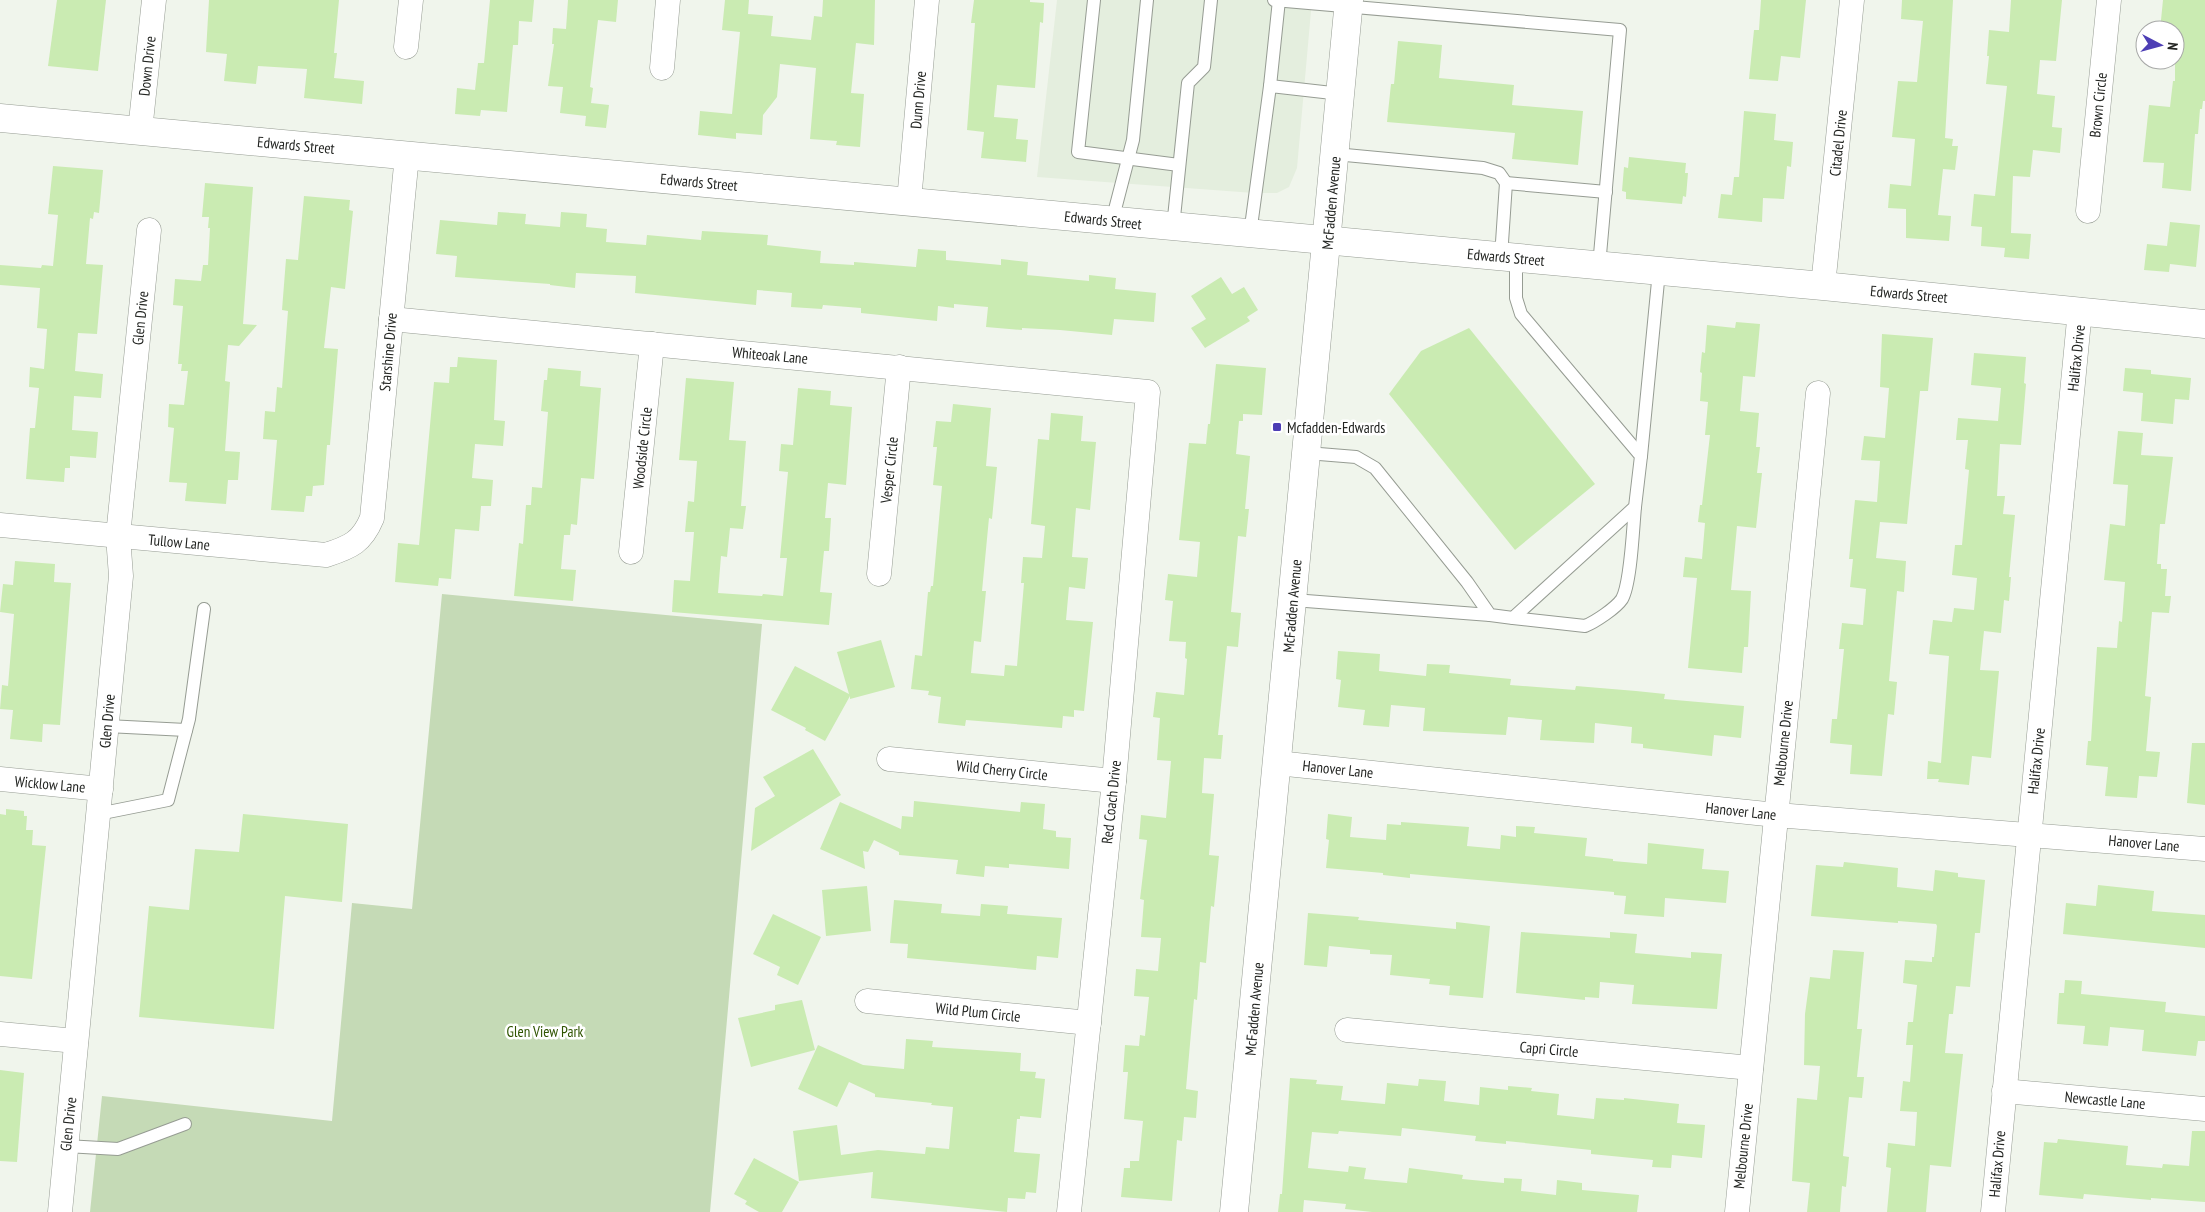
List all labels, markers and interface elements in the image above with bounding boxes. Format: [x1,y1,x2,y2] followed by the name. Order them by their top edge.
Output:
[2135,20,2185,70] north arrow
[134,35,160,97] street label: Down Drive
[2164,42,2182,51] text: N
[906,70,930,130] street label: Dunn Drive
[2085,71,2111,139] street label: Brown Circle
[1825,109,1851,177] street label: Citadel Drive
[256,132,336,158] street label: Edwards Street
[1317,156,1345,250] street label: McFadden Avenue
[659,169,739,195] street label: Edwards Street
[1063,206,1143,234] street label: Edwards Street
[1466,244,1546,270] street label: Edwards Street
[1869,281,1949,307] street label: Edwards Street
[128,290,152,346] street label: Glen Drive
[375,312,401,392] street label: Starshine Drive
[2063,324,2089,392] street label: Halifax Drive
[731,342,809,368] street label: Whiteoak Lane
[628,406,656,490] street label: Woodside Circle
[1287,418,1385,437] place label: Mcfadden-Edwards
[1271,421,1283,433] marker: Mcfadden-Edwards
[876,436,902,505] street label: Vesper Circle
[147,530,211,554] street label: Tullow Lane
[1278,559,1306,653] street label: McFadden Avenue
[95,693,119,749] street label: Glen Drive
[1769,699,1797,787] street label: Melbourne Drive
[2023,727,2049,795] street label: Halifax Drive
[955,756,1049,784] street label: Wild Cherry Circle
[1302,756,1374,782] street label: Hanover Lane
[1097,759,1125,845] street label: Red Coach Drive
[14,771,86,797] street label: Wicklow Lane
[1705,798,1777,824] street label: Hanover Lane
[2108,830,2180,856] street label: Hanover Lane
[1240,962,1268,1056] street label: McFadden Avenue
[934,998,1022,1026] street label: Wild Plum Circle
[507,1022,584,1041] park label: Glen View Park
[1519,1037,1579,1061] street label: Capri Circle
[2064,1087,2146,1113] street label: Newcastle Lane
[56,1096,80,1152] street label: Glen Drive
[1729,1102,1757,1190] street label: Melbourne Drive
[1985,1130,2009,1198] street label: Halifax Drive

